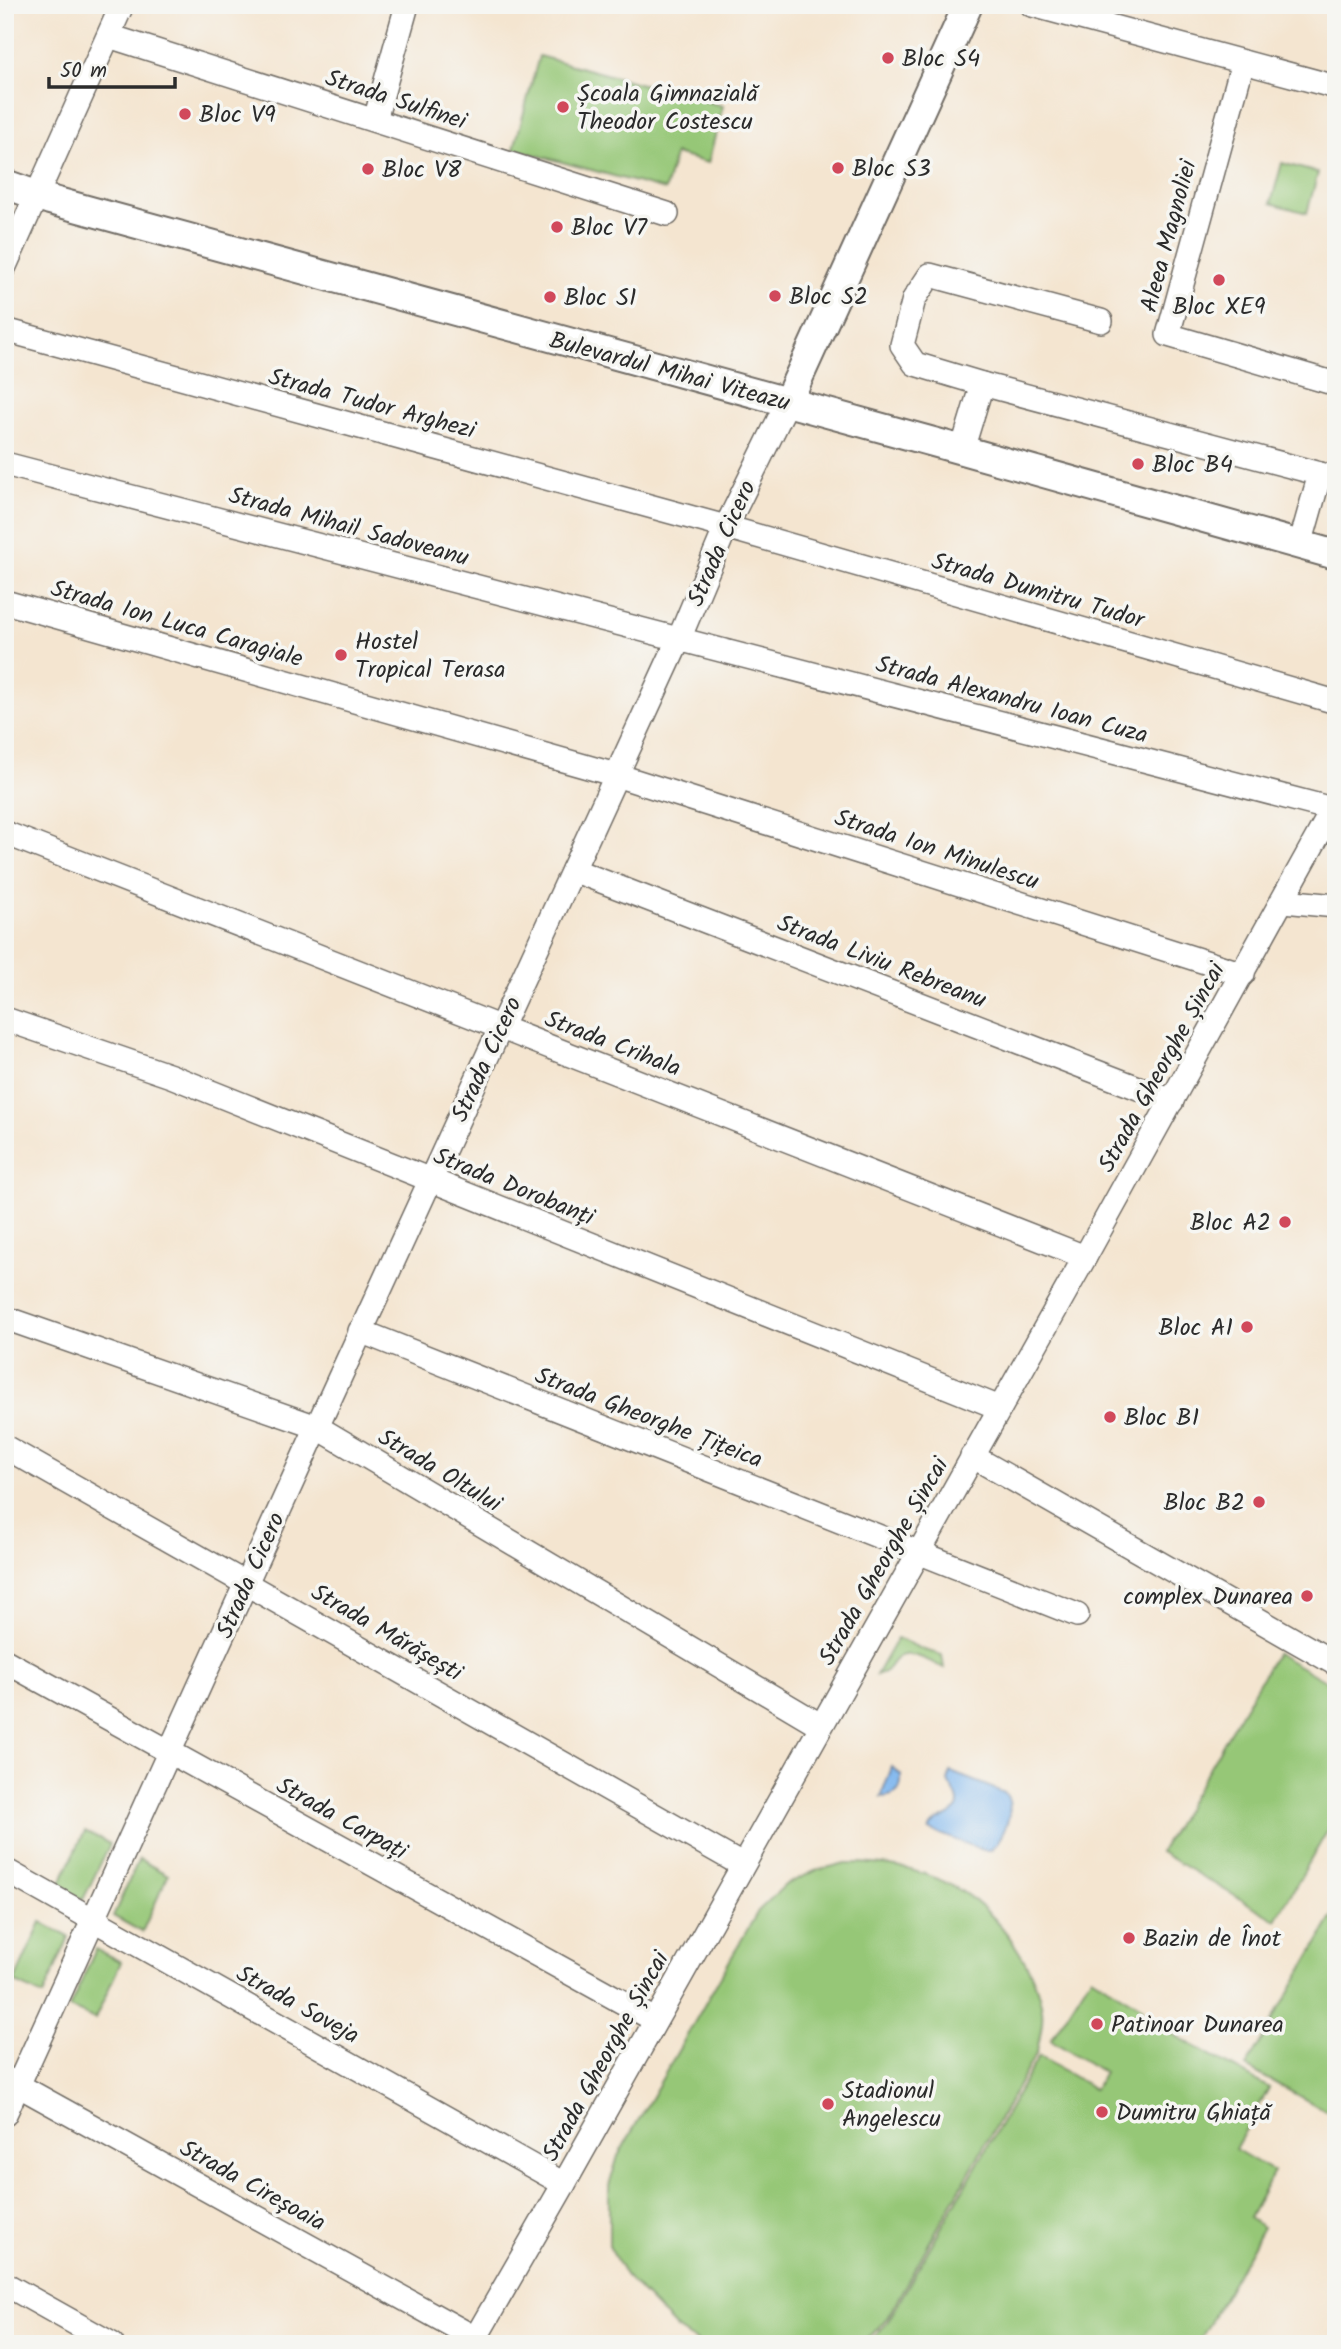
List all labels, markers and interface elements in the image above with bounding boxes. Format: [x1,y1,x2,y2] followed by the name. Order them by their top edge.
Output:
[902,40,980,79] place label: Bloc S4
[49,46,175,90] scale bar
[880,50,896,66] marker: Bloc S4
[60,55,107,88] text: 50 m
[320,59,472,142] street label: Strada Sulfinei
[577,75,760,142] place label: Școala Gimnazială Theodor Costescu
[199,96,276,135] place label: Bloc V9
[555,99,571,115] marker: Școala Gimnazială Theodor Costescu
[177,106,193,122] marker: Bloc V9
[852,150,931,189] place label: Bloc S3
[382,151,462,190] place label: Bloc V8
[1130,155,1209,317] street label: Aleea Magnoliei
[830,160,846,176] marker: Bloc S3
[360,161,376,177] marker: Bloc V8
[571,209,648,248] place label: Bloc V7
[549,219,565,235] marker: Bloc V7
[1211,272,1227,288] marker: Bloc XE9
[789,278,868,317] place label: Bloc S2
[564,279,637,318] place label: Bloc S1
[767,288,783,304] marker: Bloc S2
[1172,288,1266,327] place label: Bloc XE9
[542,289,558,305] marker: Bloc S1
[545,322,795,423] street label: Bulevardul Mihai Viteazu
[264,358,481,451] street label: Strada Tudor Arghezi
[1152,446,1233,485] place label: Bloc B4
[1130,456,1146,472] marker: Bloc B4
[677,474,768,613] street label: Strada Cicero
[224,477,474,578] street label: Strada Mihail Sadoveanu
[927,542,1150,641] street label: Strada Dumitru Tudor
[46,570,308,679] street label: Strada Ion Luca Caragiale
[355,623,506,690] place label: Hostel Tropical Terasa
[871,645,1152,756] street label: Strada Alexandru Ioan Cuza
[333,647,349,663] marker: Hostel Tropical Terasa
[829,799,1044,902] street label: Strada Ion Minulescu
[771,904,992,1020] street label: Strada Liviu Rebreanu
[1088,954,1237,1180] street label: Strada Gheorghe Șincai
[441,990,533,1129] street label: Strada Cicero
[539,1001,686,1088] street label: Strada Crihala
[427,1137,601,1238] street label: Strada Dorobanți
[1190,1204,1271,1243] place label: Bloc A2
[1277,1214,1293,1230] marker: Bloc A2
[1159,1309,1233,1348] place label: Bloc A1
[1239,1319,1255,1335] marker: Bloc A1
[529,1357,768,1480] street label: Strada Gheorghe Țițeica
[1124,1399,1199,1438] place label: Bloc B1
[1102,1409,1118,1425] marker: Bloc B1
[370,1419,510,1524] street label: Strada Oltului
[809,1449,961,1673] street label: Strada Gheorghe Șincai
[1163,1484,1245,1523] place label: Bloc B2
[1251,1494,1267,1510] marker: Bloc B2
[206,1506,297,1645] street label: Strada Cicero
[303,1574,471,1693] street label: Strada Mărășești
[1123,1578,1293,1617] place label: complex Dunarea
[1299,1588,1315,1604] marker: complex Dunarea
[268,1767,415,1872] street label: Strada Carpați
[1143,1920,1282,1959] place label: Bazin de Înot
[1121,1930,1137,1946] marker: Bazin de Înot
[532,1943,681,2169] street label: Strada Gheorghe Șincai
[228,1955,366,2055] street label: Strada Soveja
[1111,2006,1284,2045] place label: Patinoar Dunarea
[1089,2016,1105,2032] marker: Patinoar Dunarea
[842,2072,941,2139] place label: Stadionul Angelescu
[1116,2094,1273,2133] place label: Dumitru Ghiață
[820,2096,836,2112] marker: Stadionul Angelescu
[1094,2104,1110,2120] marker: Dumitru Ghiață
[172,2130,333,2243] street label: Strada Cireșoaia

